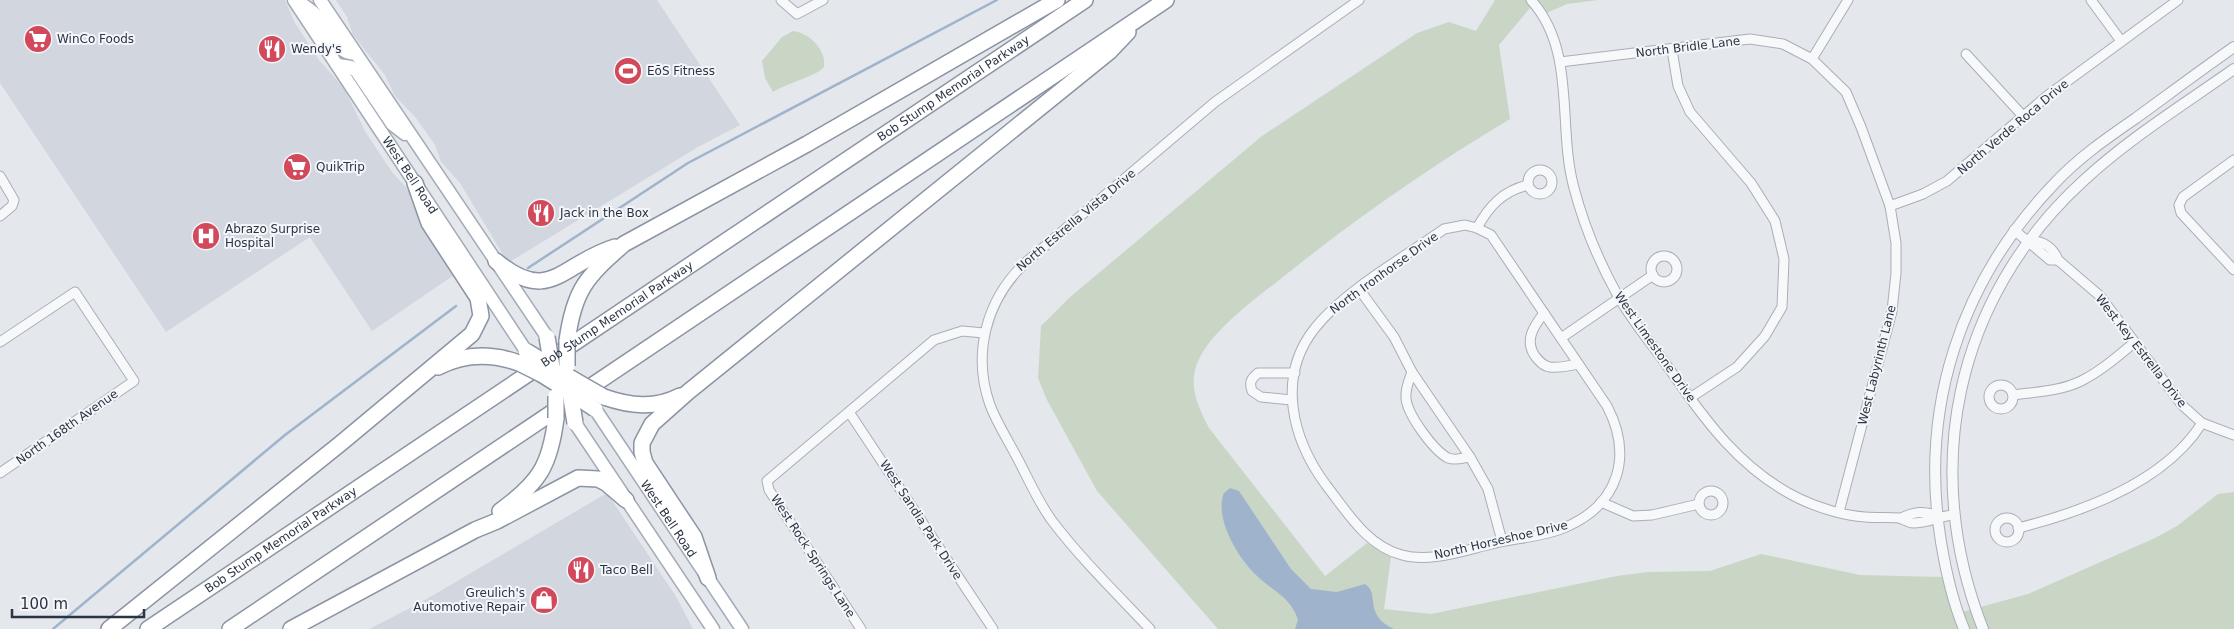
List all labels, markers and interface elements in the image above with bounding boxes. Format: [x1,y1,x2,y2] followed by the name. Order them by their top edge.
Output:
[23,24,53,54] supermarket icon: WinCo Foods
[57,32,134,46] place label: WinCo Foods
[875,32,1032,144] street label: Bob Stump Memorial Parkway
[257,34,287,64] restaurant icon: Wendy's
[1635,34,1741,60] street label: North Bridle Lane
[291,42,341,56] place label: Wendy's
[613,56,643,86] sports icon: EōS Fitness
[647,64,715,78] place label: EōS Fitness
[1955,76,2071,178] street label: North Verde Roca Drive
[379,134,440,216] street label: West Bell Road
[282,152,312,182] supermarket icon: QuikTrip
[316,160,365,174] place label: QuikTrip
[1014,166,1138,274] street label: North Estrella Vista Drive
[526,198,556,228] restaurant icon: Jack in the Box
[559,206,649,220] place label: Jack in the Box
[191,221,221,251] hospital icon: Abrazo Surprise Hospital
[225,222,320,250] place label: Abrazo Surprise Hospital
[1327,229,1441,317] street label: North Ironhorse Drive
[538,258,696,370] street label: Bob Stump Memorial Parkway
[1612,289,1698,405] street label: West Limestone Drive
[2093,292,2189,410] street label: West Key Estrella Drive
[1855,304,1899,426] street label: West Labyrinth Lane
[13,387,121,467] street label: North 168th Avenue
[877,458,965,582] street label: West Sandia Park Drive
[638,478,699,560] street label: West Bell Road
[202,484,359,596] street label: Bob Stump Memorial Parkway
[768,492,858,620] street label: West Rock Springs Lane
[1433,518,1569,562] street label: North Horseshoe Drive
[566,555,596,585] restaurant icon: Taco Bell
[599,563,653,577] place label: Taco Bell
[529,585,559,615] shop icon: Greulich's Automotive Repair
[12,586,145,618] scale bar
[413,586,525,614] place label: Greulich's Automotive Repair
[20,595,68,613] text: 100 m

